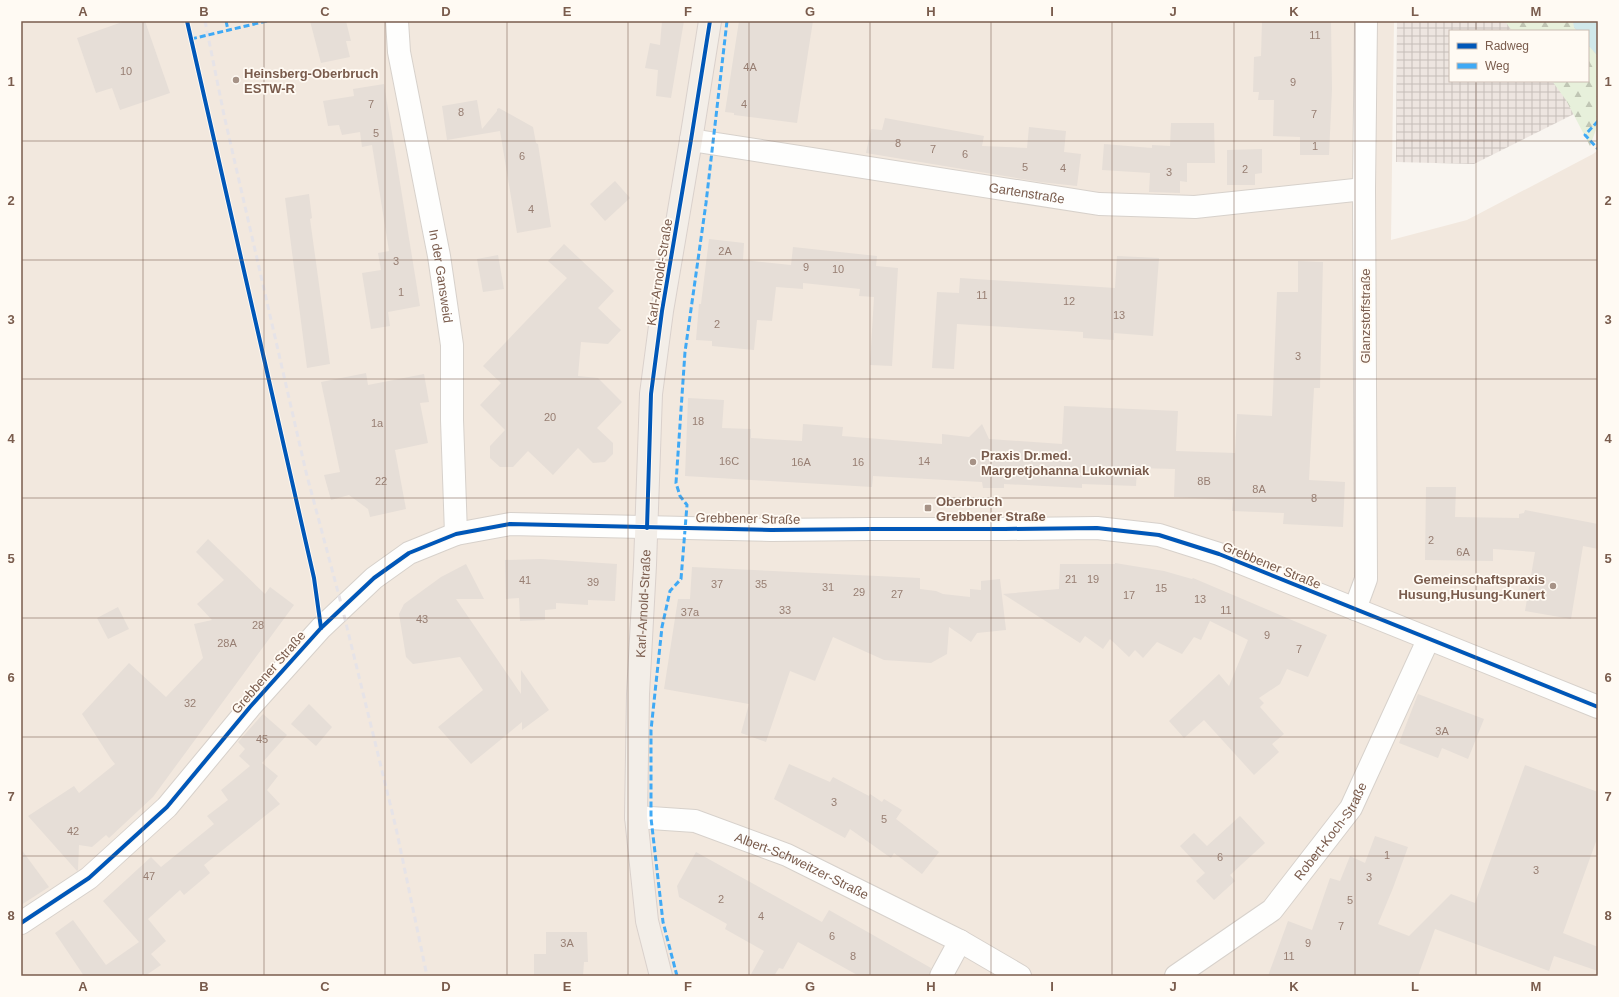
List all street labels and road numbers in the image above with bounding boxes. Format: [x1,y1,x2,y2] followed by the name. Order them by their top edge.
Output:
[988,180,1066,207] street label: Gartenstraße
[644,217,675,327] street label: Karl-Arnold-Straße
[426,228,456,324] street label: In der Gansweid
[1358,268,1373,364] street label: Glanzstoffstraße
[695,510,801,527] street label: Grebbener Straße
[1220,539,1323,592] street label: Grebbener Straße
[633,549,654,658] street label: Karl-Arnold-Straße
[228,628,308,717] street label: Grebbener Straße
[1291,780,1370,883] street label: Robert-Koch-Straße
[733,829,871,902] street label: Albert-Schweitzer-Straße

